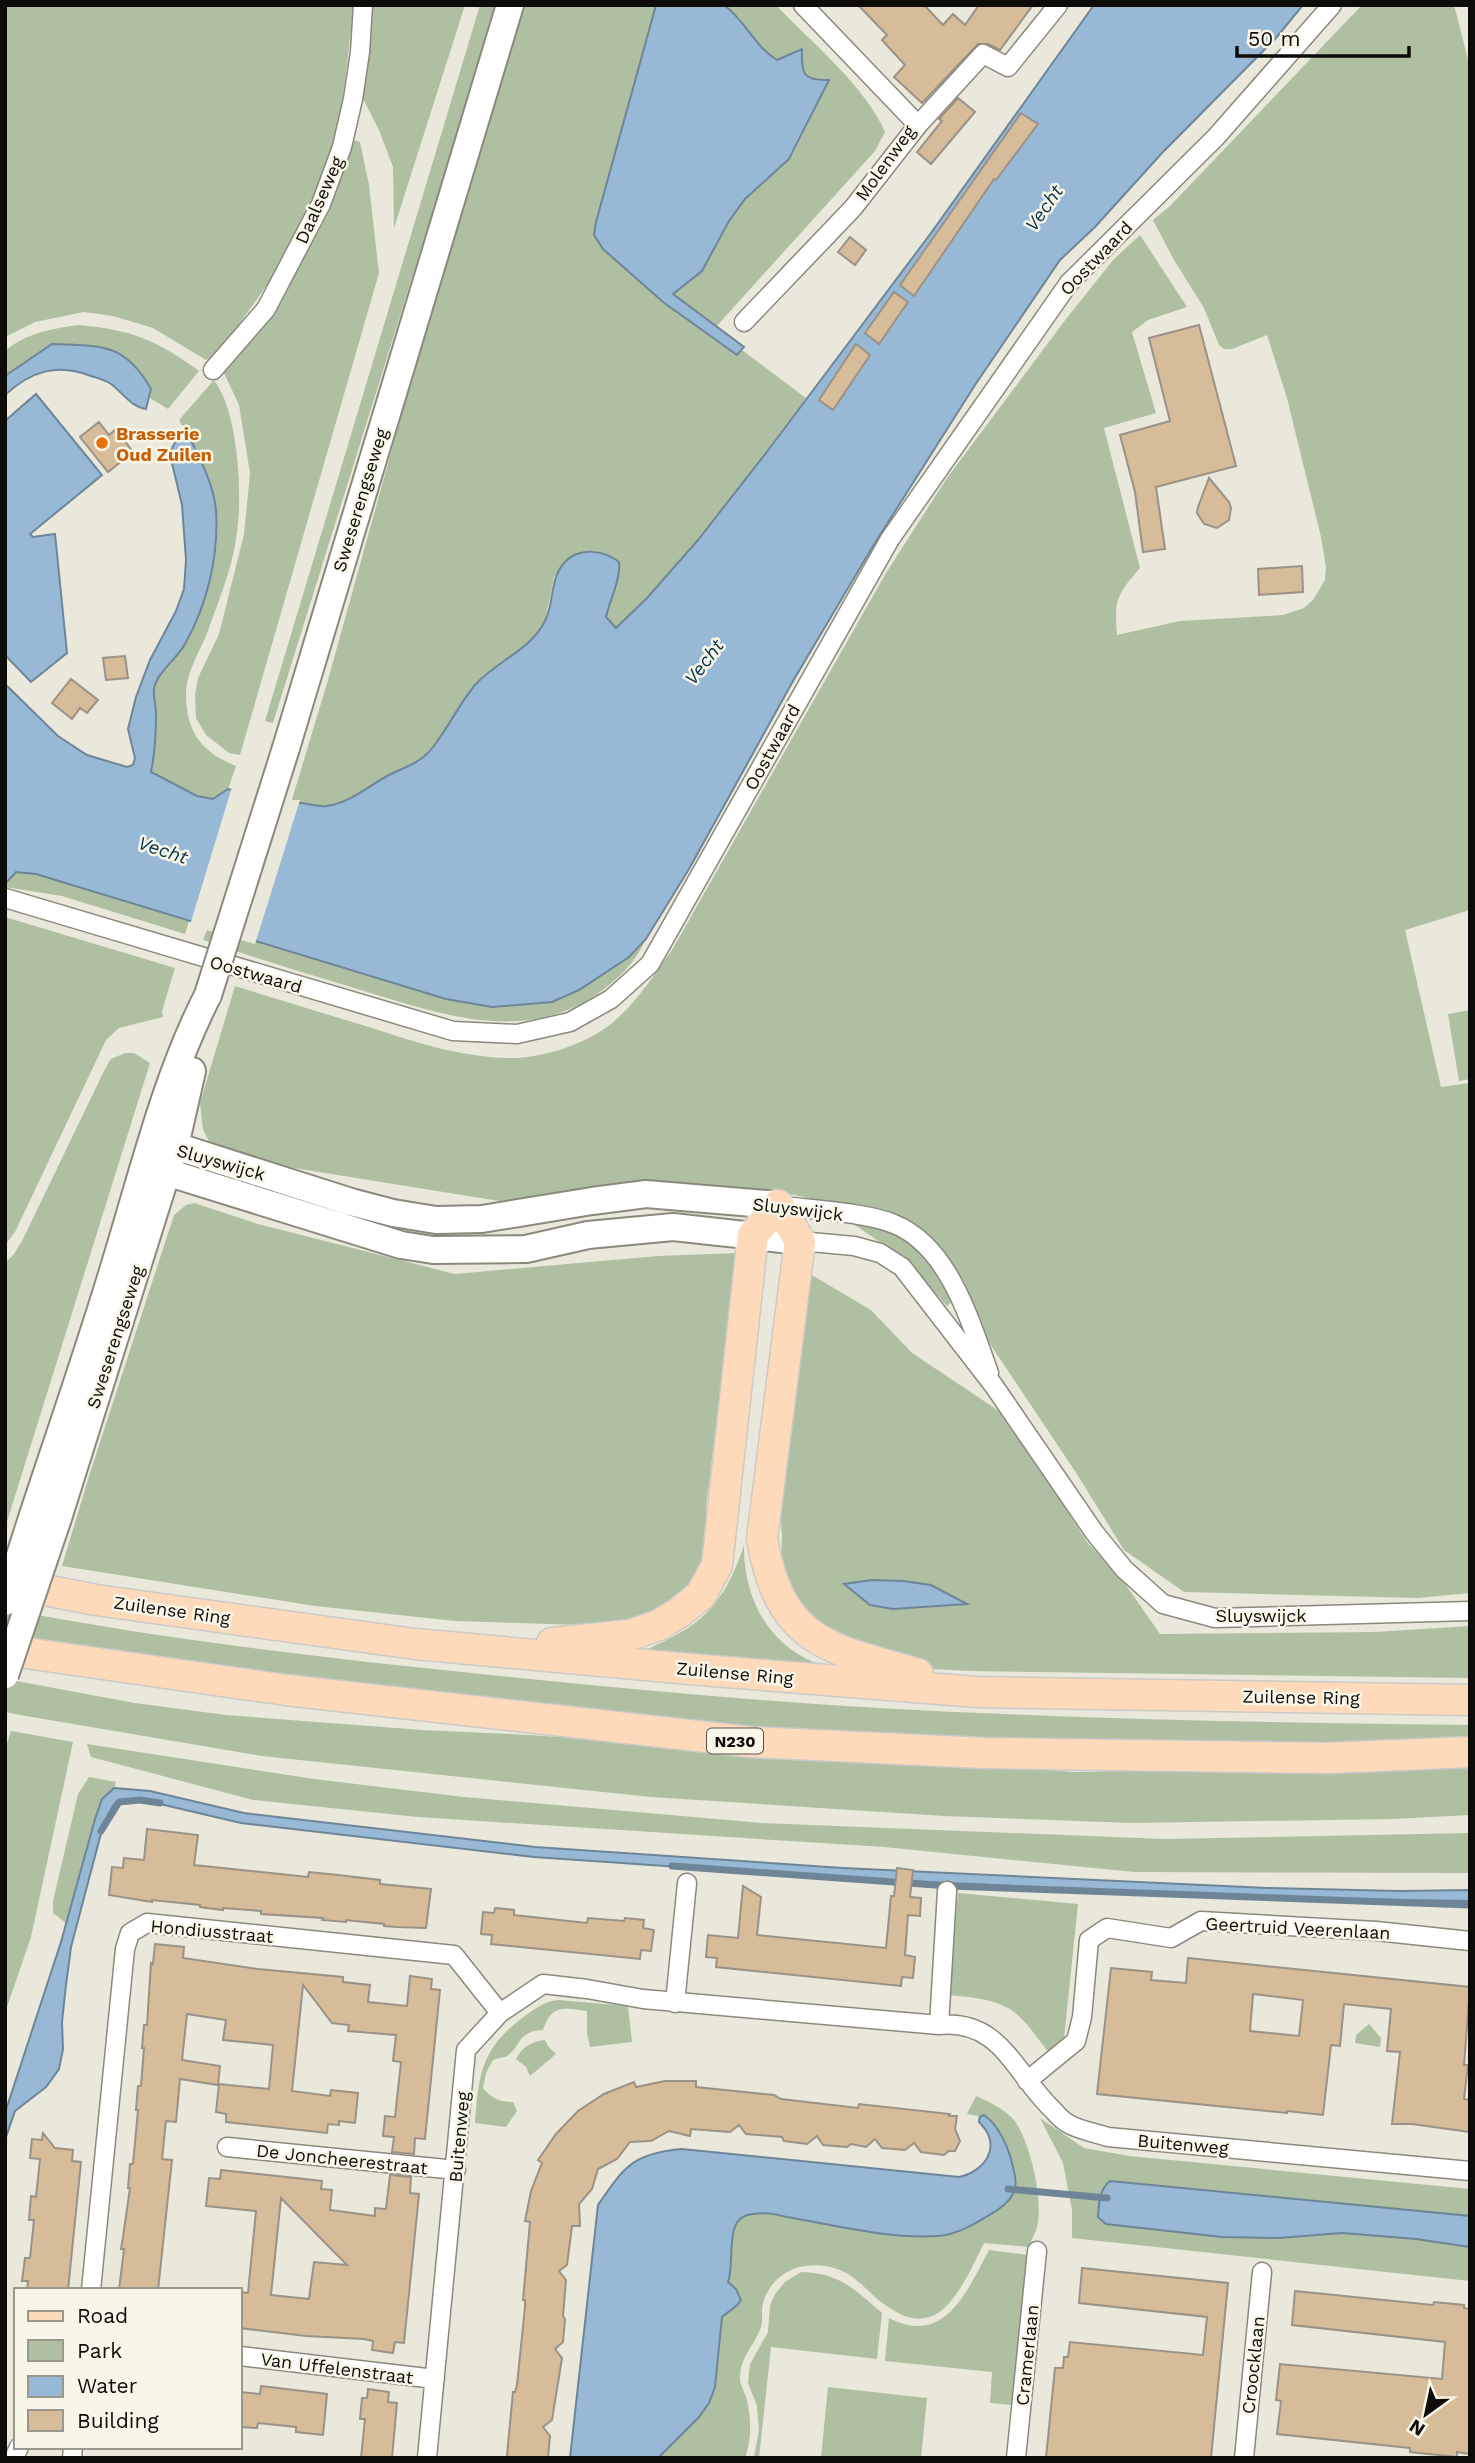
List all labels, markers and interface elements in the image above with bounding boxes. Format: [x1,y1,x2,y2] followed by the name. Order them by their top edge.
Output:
[1237,14,1408,58] scale bar
[1248,26,1300,51] text: 50 m
[851,121,919,205] street label: Molenweg
[290,153,348,247] street label: Daalseweg
[1020,180,1068,236] water label: Vecht
[1055,217,1137,299] street label: Oostwaard
[116,423,212,465] place label: Brasserie Oud Zuilen
[328,425,392,574] street label: Sweserengseweg
[94,435,110,451] marker: Brasserie Oud Zuilen
[679,634,729,689] water label: Vecht
[740,700,804,794] street label: Oostwaard
[135,831,191,869] water label: Vecht
[208,951,304,997] street label: Oostwaard
[174,1139,268,1185] street label: Sluyswijck
[752,1193,844,1225] street label: Sluyswijck
[82,1262,148,1411] street label: Sweserengseweg
[112,1591,232,1629] street label: Zuilense Ring
[1215,1605,1307,1626] street label: Sluyswijck
[676,1657,795,1689] street label: Zuilense Ring
[1242,1685,1360,1709] street label: Zuilense Ring
[707,1728,763,1754] road number: N230
[1205,1913,1391,1943] street label: Geertruid Veerenlaan
[150,1915,275,1947] street label: Hondiusstraat
[445,2090,473,2183] street label: Buitenweg
[1137,2130,1230,2158] street label: Buitenweg
[255,2140,429,2178] street label: De Joncheerestraat
[14,2288,242,2449] legend
[77,2303,128,2328] text: Road
[1011,2303,1043,2407] street label: Cramerlaan
[1237,2315,1269,2415] street label: Croocklaan
[77,2338,122,2363] text: Park
[259,2348,415,2388] street label: Van Uffelenstraat
[77,2373,138,2398] text: Water
[1391,2379,1461,2449] north arrow
[77,2408,159,2433] text: Building
[1405,2414,1429,2441] text: N

